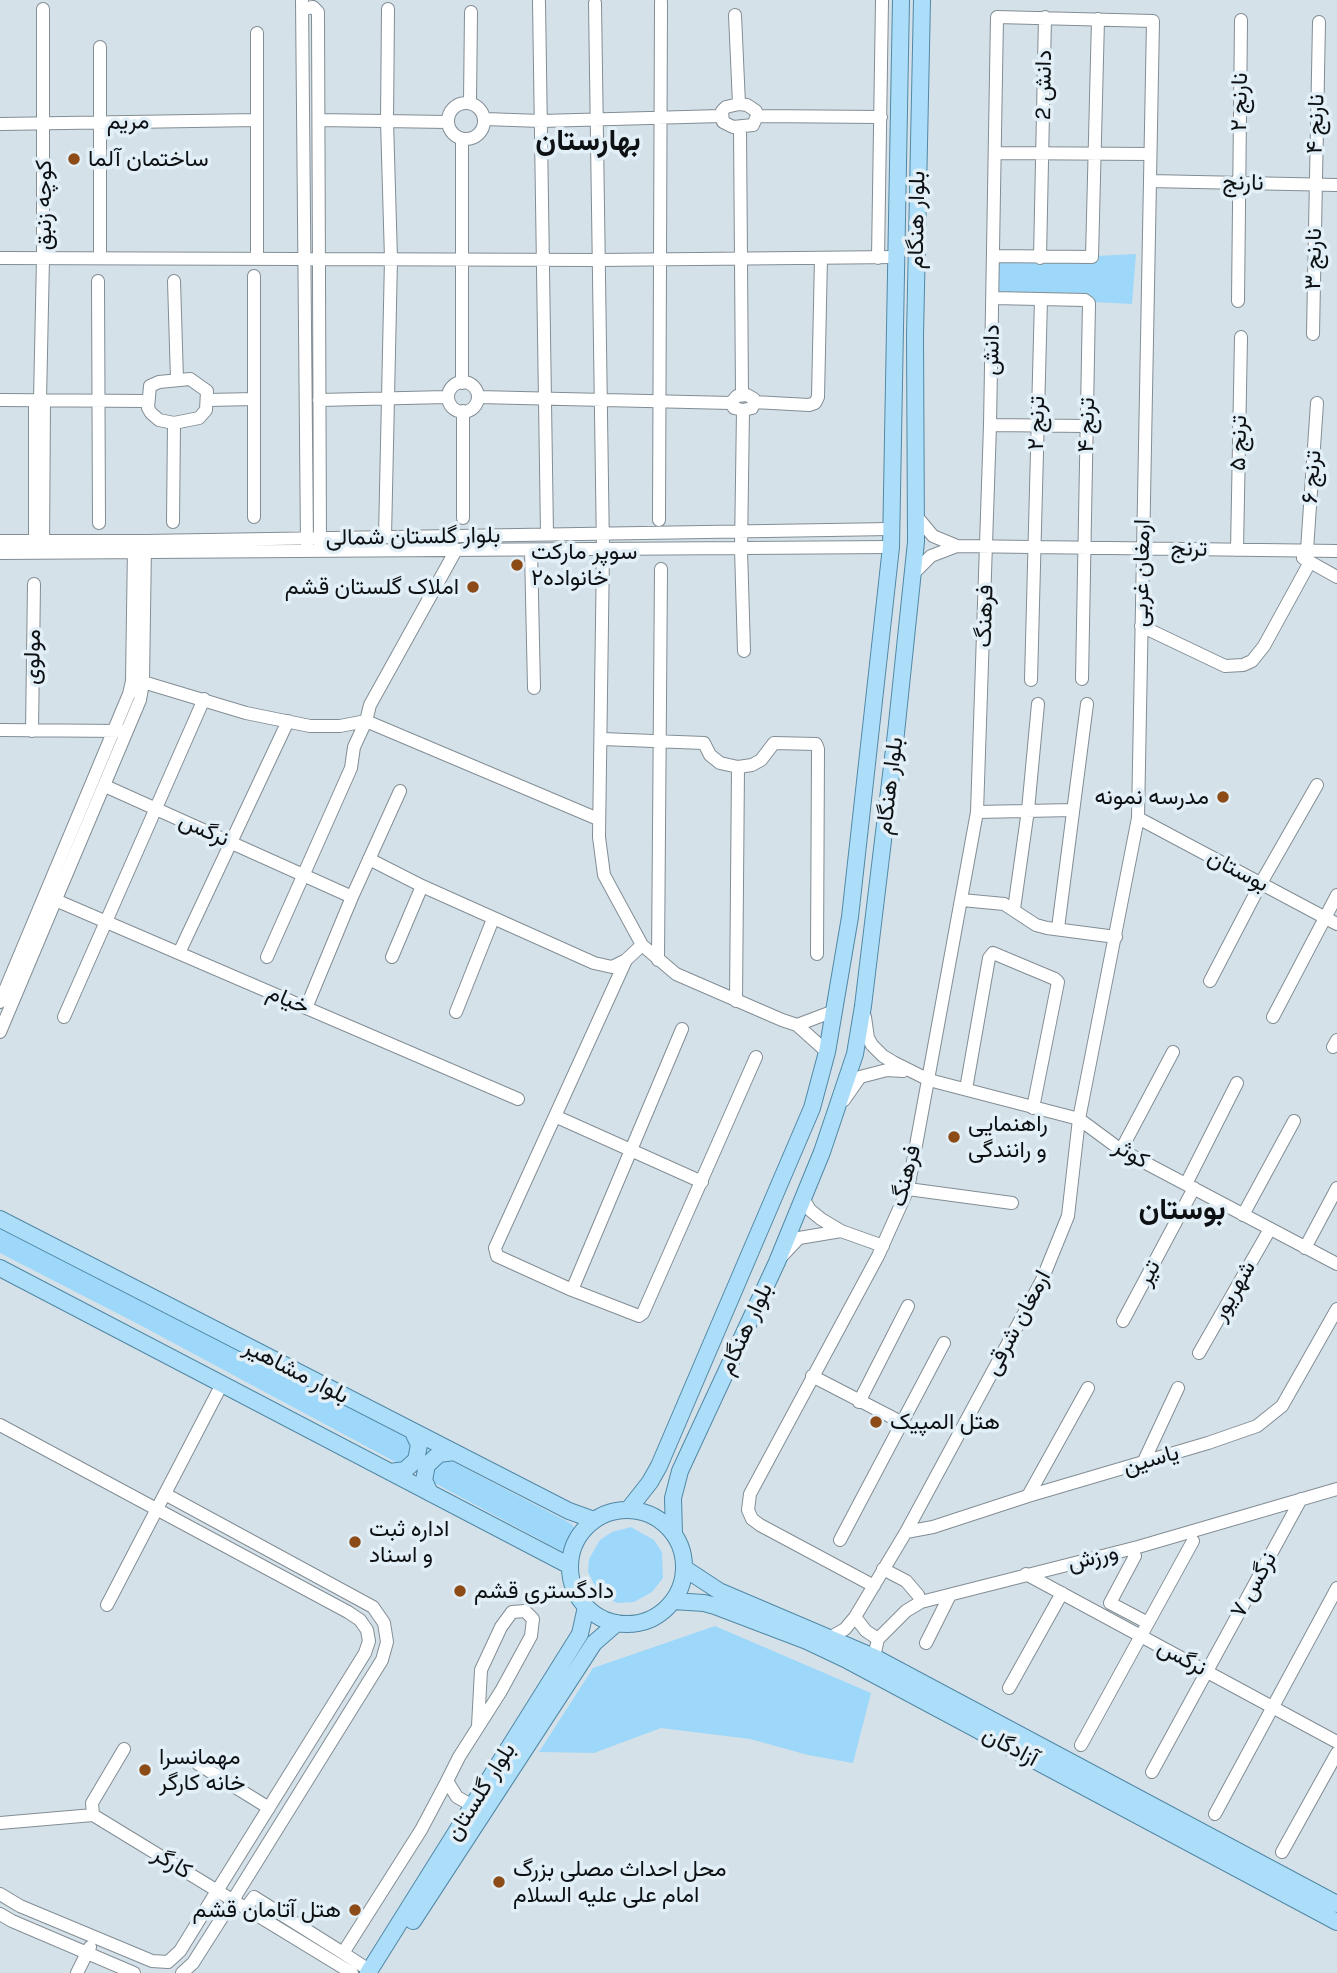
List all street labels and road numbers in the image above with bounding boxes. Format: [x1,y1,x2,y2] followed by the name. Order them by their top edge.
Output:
[1030,50,1058,120] street label: دانش 2
[1226,72,1254,132] street label: نارنج ۲
[1301,94,1331,154] street label: نارنج ۴
[106,108,150,136] street label: مریم
[30,160,58,250] street label: کوچه زنبق
[1222,169,1264,197] street label: نارنج
[902,171,932,269] street label: بلوار هنگام
[1300,228,1328,290] street label: نارنج ۳
[978,324,1006,376] street label: دانش
[1023,396,1051,450] street label: ترنج ۲
[1073,397,1101,453] street label: ترنج ۴
[1225,415,1253,471] street label: ترنج ۵
[1296,449,1328,505] street label: ترنج ۶
[1127,519,1157,627] street label: ارمغان غربی
[325,522,501,552] street label: بلوار گلستان شمالی
[1170,535,1208,563] street label: ترنج
[970,584,1000,648] street label: فرهنگ
[19,629,47,685] street label: مولوی
[870,736,910,836] street label: بلوار هنگام
[175,807,233,853] street label: نرگس
[1203,843,1273,899] street label: بوستان
[263,979,313,1021] street label: خیام
[1108,1133,1154,1175] street label: کوثر
[885,1142,927,1210] street label: فرهنگ
[1131,1255,1167,1291] street label: تیر
[1206,1256,1262,1326] street label: شهریور
[979,1266,1057,1380] street label: ارمغان شرقی
[713,1279,779,1379] street label: بلوار هنگام
[239,1334,353,1410] street label: بلوار مشاهیر
[1120,1439,1182,1481] street label: یاسین
[1065,1538,1121,1578] street label: ورزش
[1225,1547,1283,1623] street label: نرگس ۷
[1153,1634,1211,1682] street label: نرگس
[977,1721,1043,1773] street label: آزادگان
[440,1738,522,1846] street label: بلوار گلستان
[147,1840,197,1886] street label: کارگر

